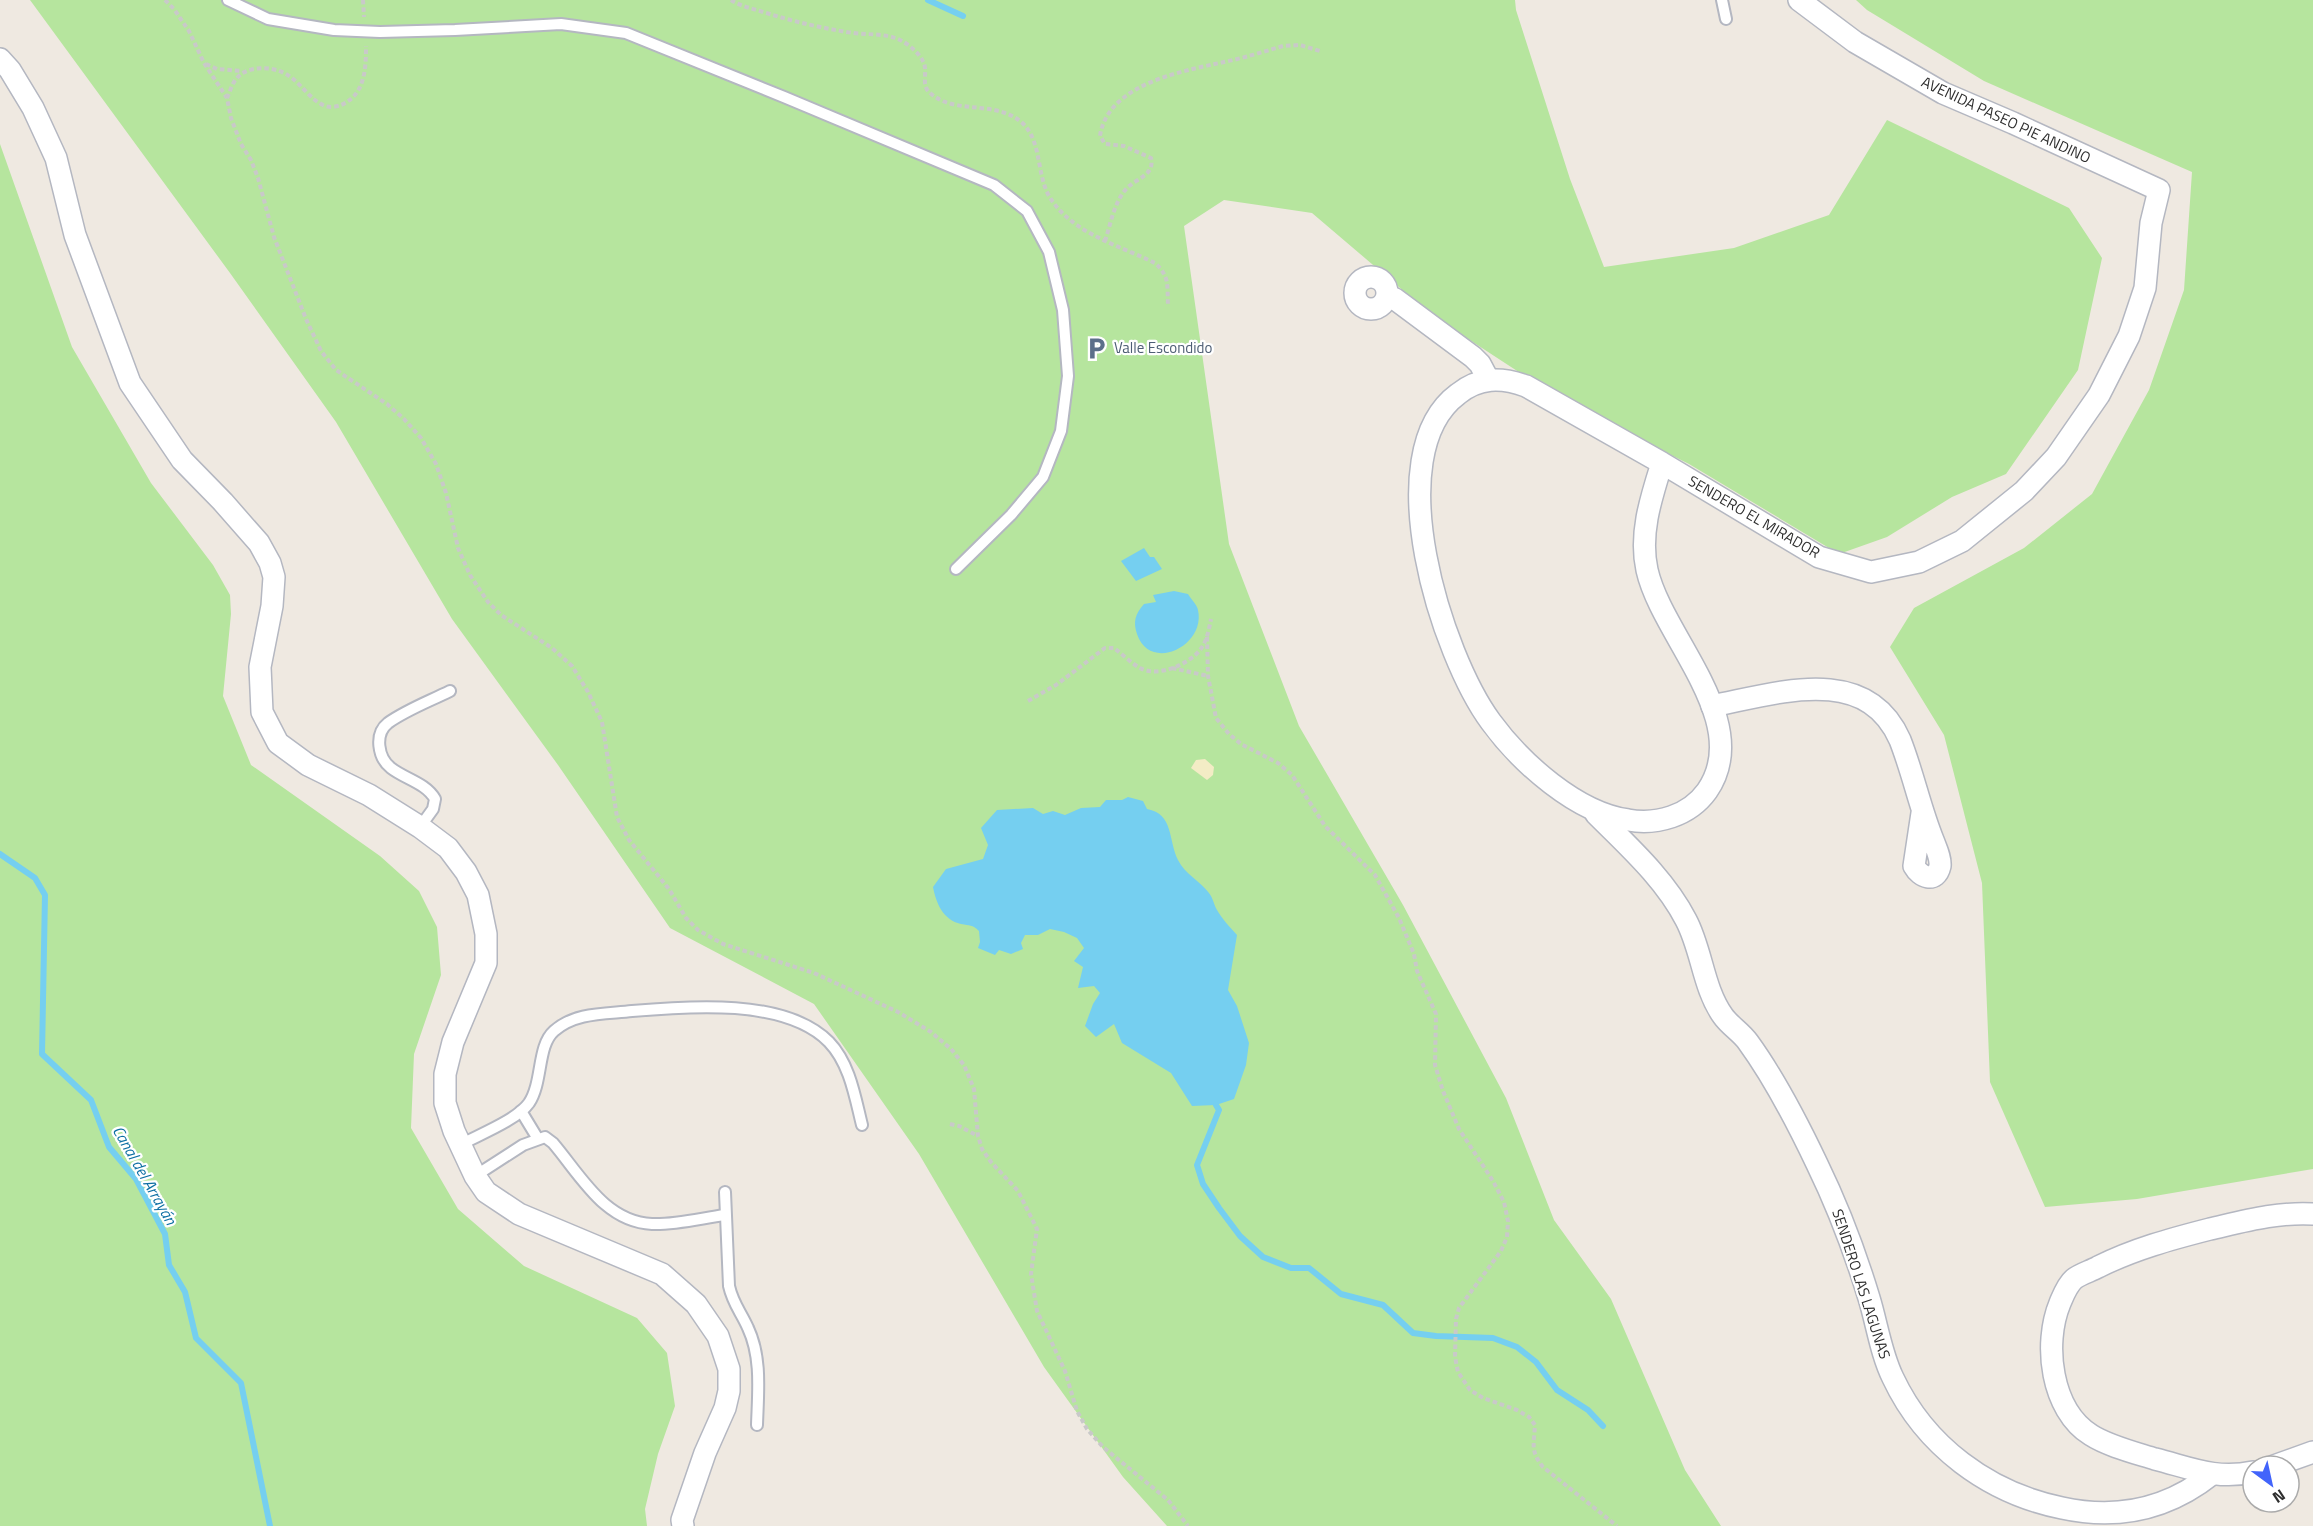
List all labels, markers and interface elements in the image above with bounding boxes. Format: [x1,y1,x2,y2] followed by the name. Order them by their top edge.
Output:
[1918,70,2095,169] street label: AVENIDA PASEO PIE ANDINO
[1083,335,1109,361] parking icon: Valle Escondido
[1114,336,1212,359] place label: Valle Escondido
[1684,469,1824,564] street label: SENDERO EL MIRADOR
[107,1121,184,1230] water label: Canal del Arrayán
[1826,1206,1897,1362] street label: SENDERO LAS LAGUNAS
[2241,1454,2301,1514] north arrow
[2268,1483,2290,1510] text: N

